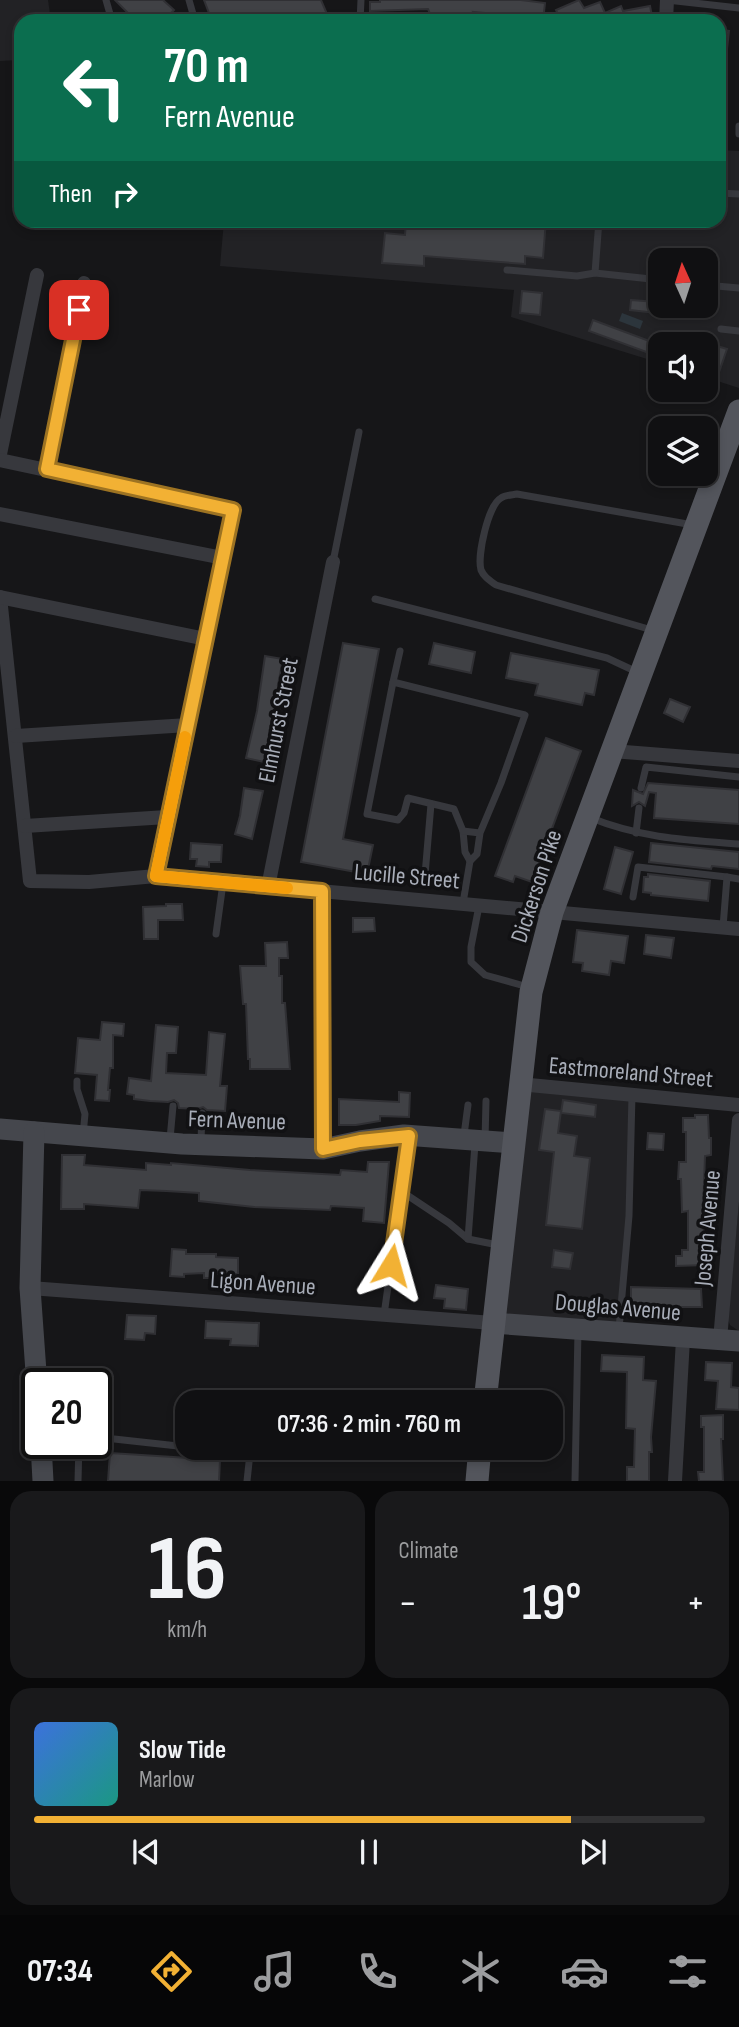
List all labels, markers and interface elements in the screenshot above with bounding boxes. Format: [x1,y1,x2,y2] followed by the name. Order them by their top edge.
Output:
[164,38,249,97] text: 70 m
[49,42,140,133] icon: left
[164,98,295,137] text: Fern Avenue
[106,175,144,213] icon: right
[49,179,92,210] text: Then
[648,248,718,318] north arrow
[648,248,718,486] map controls
[49,280,109,340] pin
[60,291,98,329] icon: arrive
[648,332,718,402] button: sound
[648,416,718,486] button: layers
[252,655,305,785] street label: Elmhurst Street
[505,826,568,946] street label: Dickerson Pike
[353,857,461,896] street label: Lucille Street
[548,1051,714,1094] street label: Eastmoreland Street
[187,1104,286,1137] street label: Fern Avenue
[688,1169,727,1288] street label: Joseph Avenue
[354,1228,428,1302] position arrow
[209,1265,317,1302] street label: Ligon Avenue
[554,1288,682,1327] street label: Douglas Avenue
[21,1368,112,1459] speed limit sign: 20
[277,1409,461,1440] text: 07:36 · 2 min · 760 m
[148,1516,227,1625] text: 16
[399,1537,458,1565] text: Climate
[522,1572,581,1635] text: 19°
[399,1581,417,1626] text: −
[686,1581,705,1626] text: +
[167,1616,207,1644] text: km/h
[139,1735,226,1766] text: Slow Tide
[139,1766,195,1794] text: Marlow
[127,1833,165,1871] icon: previous
[350,1833,388,1871] icon: pause
[574,1833,612,1871] icon: next
[147,1947,196,1996] icon: directions
[250,1947,299,1996] icon: music
[353,1947,402,1996] icon: phone
[456,1947,505,1996] icon: climate
[560,1947,609,1996] icon: car
[663,1947,712,1996] icon: filters
[27,1952,93,1991] text: 07:34

